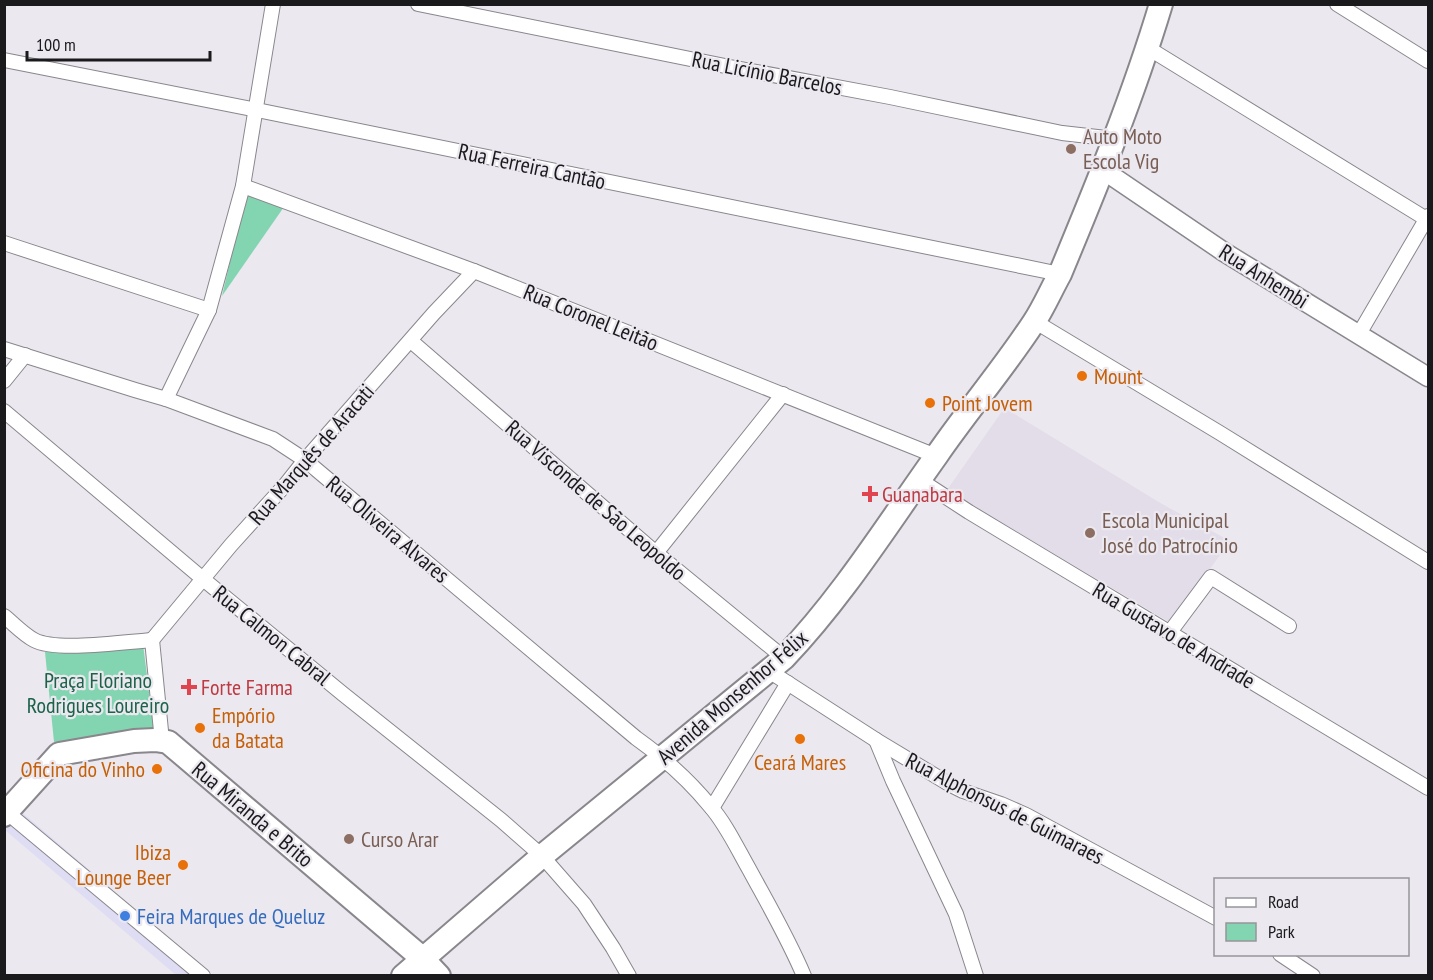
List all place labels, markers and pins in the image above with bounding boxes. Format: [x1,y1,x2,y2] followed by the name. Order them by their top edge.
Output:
[1083,122,1162,175] place label: Auto Moto Escola Vig
[1064,142,1078,156] marker: Auto Moto Escola Vig
[1094,362,1143,390] place label: Mount
[1075,369,1089,383] marker: Mount
[942,389,1032,417] place label: Point Jovem
[923,396,937,410] marker: Point Jovem
[882,480,963,508] place label: Guanabara
[863,487,877,501] marker: Guanabara
[1101,506,1238,559] place label: Escola Municipal José do Patrocínio
[1083,526,1097,540] marker: Escola Municipal José do Patrocínio
[201,673,293,701] place label: Forte Farma
[182,680,196,694] marker: Forte Farma
[212,701,284,754] place label: Empório da Batata
[193,721,207,735] marker: Empório da Batata
[793,732,807,746] marker: Ceará Mares
[754,748,846,776] place label: Ceará Mares
[21,755,145,783] place label: Oficina do Vinho
[150,762,164,776] marker: Oficina do Vinho
[361,825,439,853] place label: Curso Arar
[342,832,356,846] marker: Curso Arar
[76,838,171,891] place label: Ibiza Lounge Beer
[176,858,190,872] marker: Ibiza Lounge Beer
[137,902,325,930] place label: Feira Marques de Queluz
[118,909,132,923] marker: Feira Marques de Queluz

